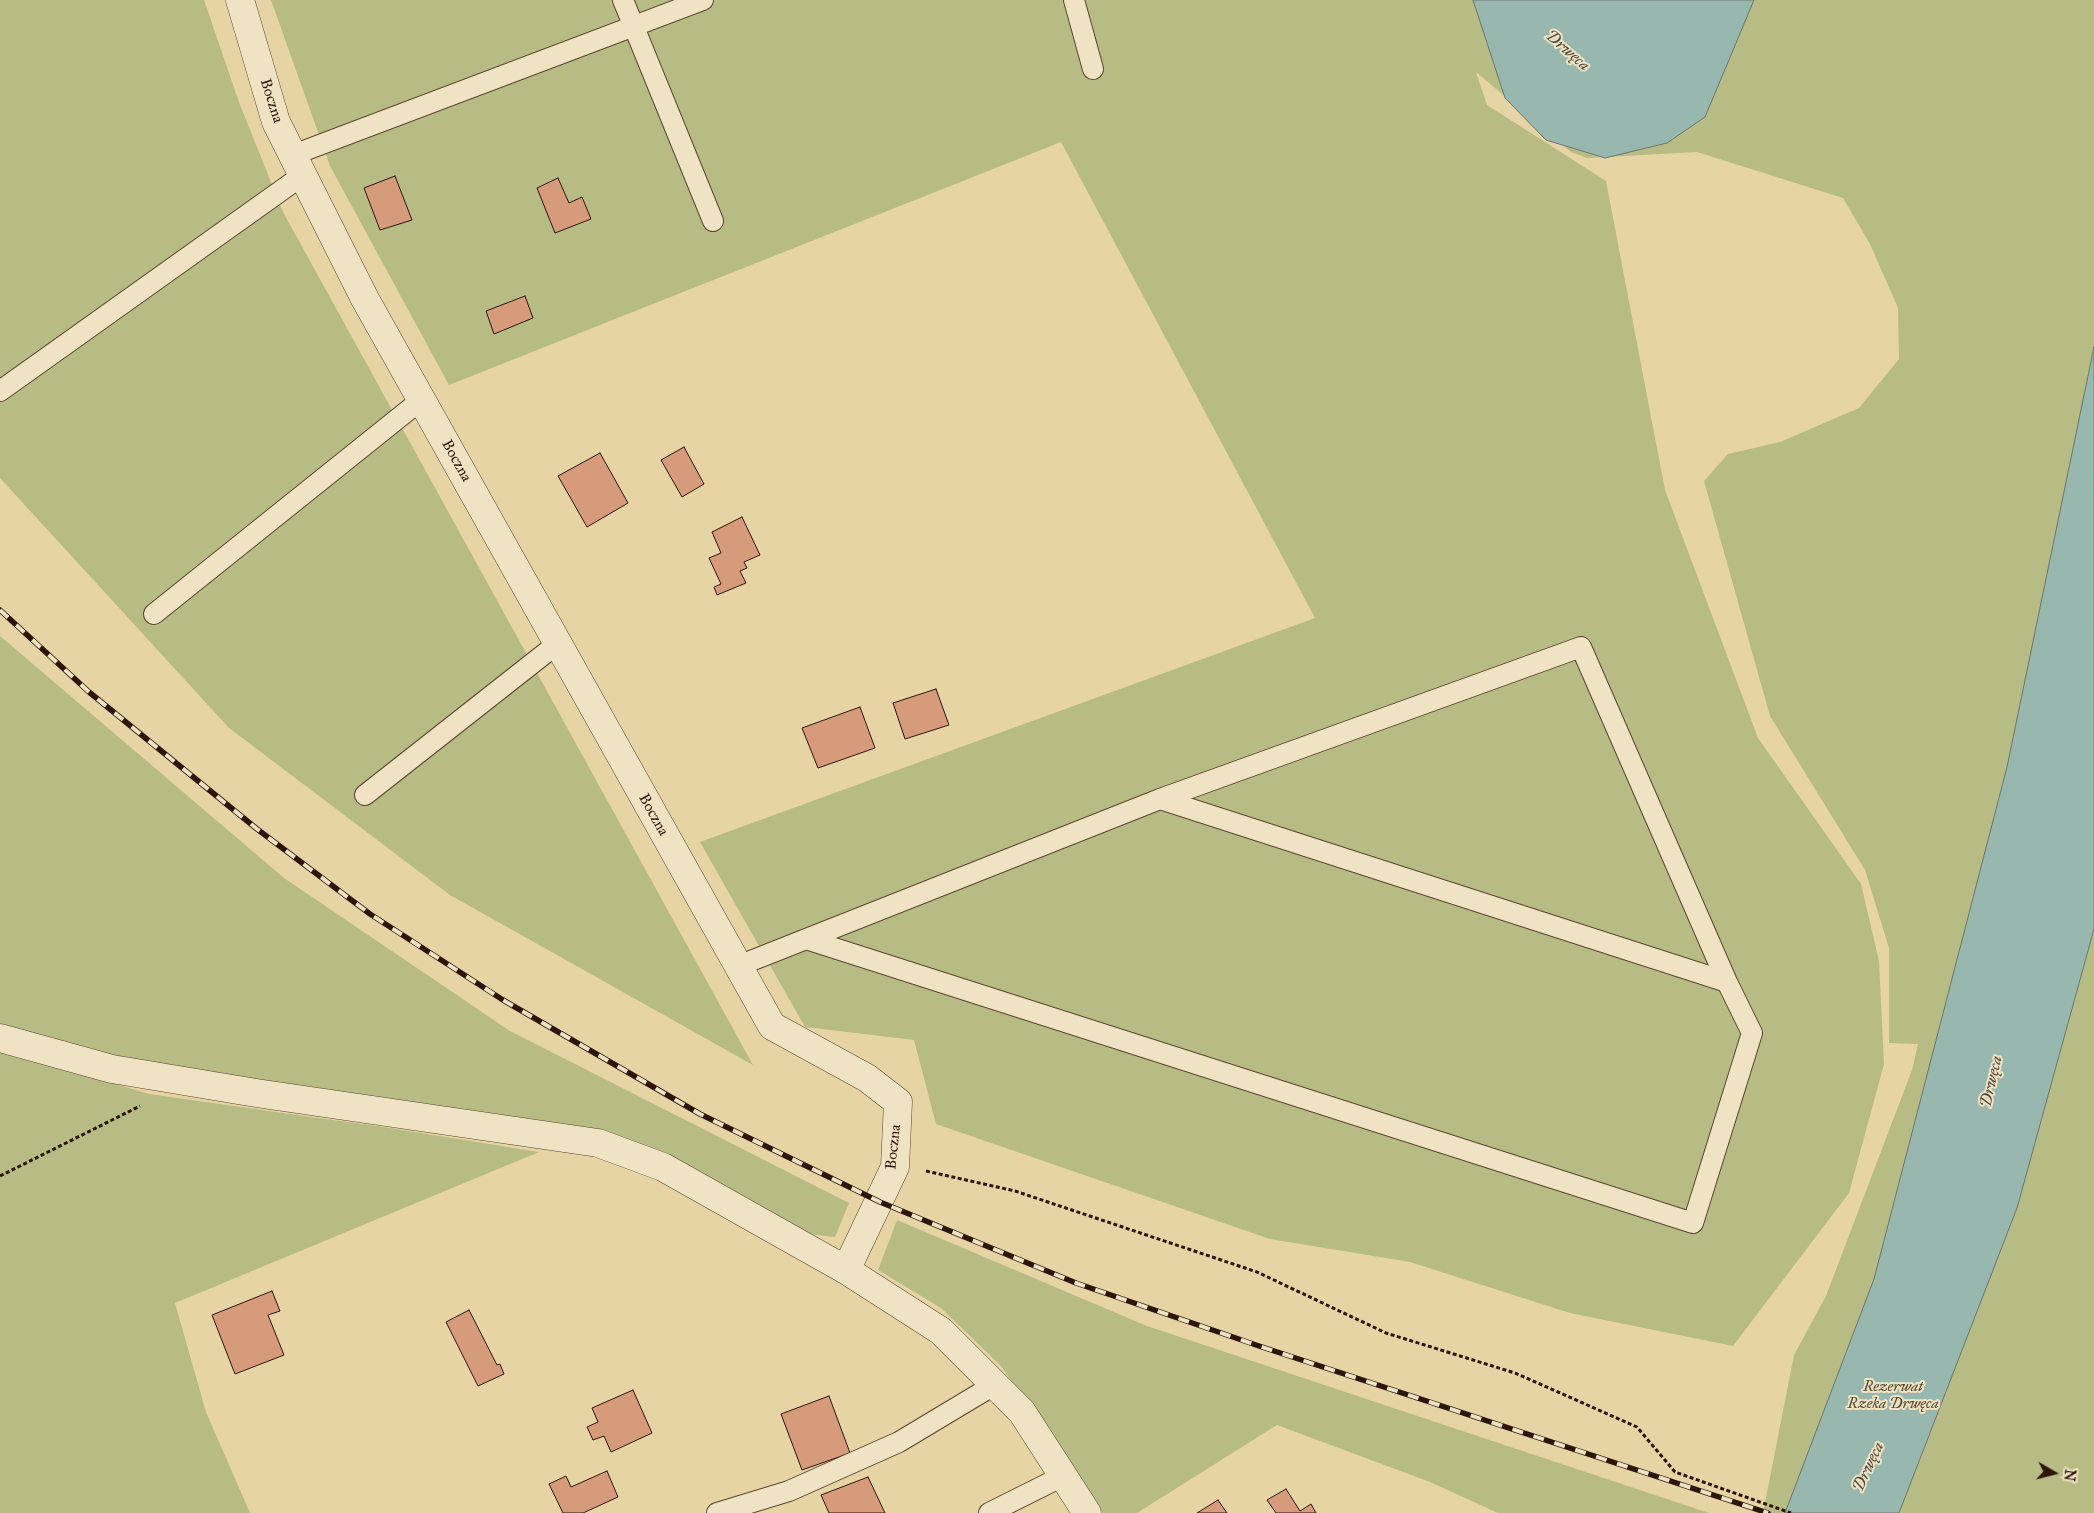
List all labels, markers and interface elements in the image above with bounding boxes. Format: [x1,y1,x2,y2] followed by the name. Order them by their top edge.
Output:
[1541,27,1593,75] water label: Drwęca
[255,77,287,125] street label: Boczna
[437,437,475,485] street label: Boczna
[634,791,672,839] street label: Boczna
[1977,1054,2007,1110] water label: Drwęca
[883,1124,905,1170] street label: Boczna
[1847,1378,1939,1413] park label: Rezerwat Rzeka Drwęca
[1849,1439,1889,1495] water label: Drwęca
[2029,1448,2079,1498] north arrow
[2060,1468,2079,1482] text: N

